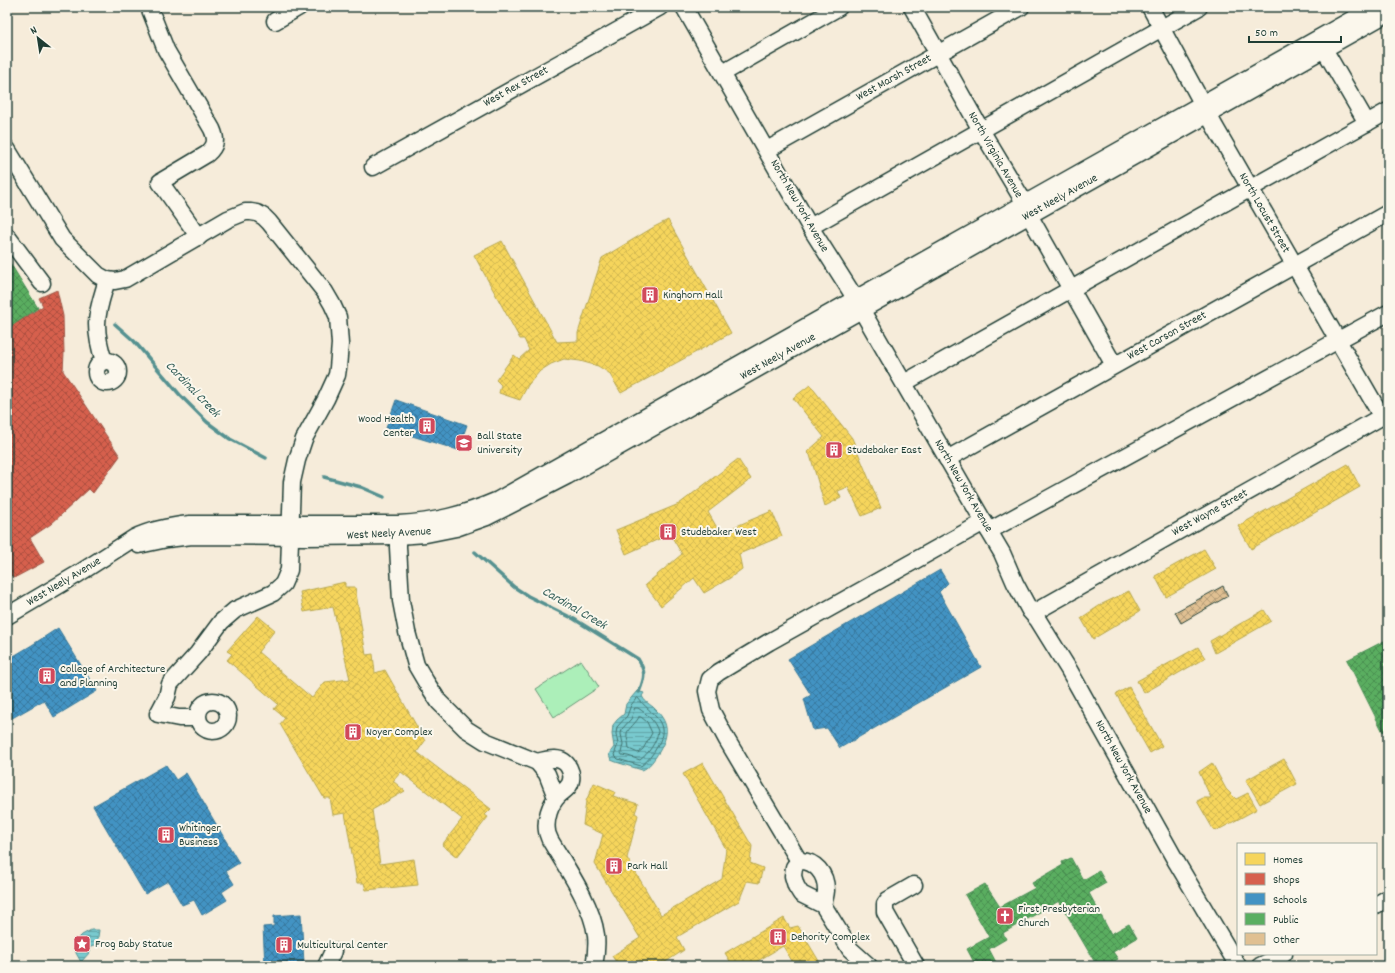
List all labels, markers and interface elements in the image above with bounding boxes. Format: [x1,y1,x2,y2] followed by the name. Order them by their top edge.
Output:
[18,18,58,58] north arrow
[1249,18,1341,44] scale bar
[28,23,41,39] text: N
[1255,25,1278,42] text: 50 m
[853,50,935,106] street label: West Marsh Street
[480,62,552,112] street label: West Rex Street
[963,109,1027,201] street label: North Virginia Avenue
[765,156,833,256] street label: North New York Avenue
[1019,170,1101,226] street label: West Neely Avenue
[1234,170,1294,257] street label: North Locust Street
[640,285,660,305] building icon: Kinghorn Hall
[663,287,723,304] place label: Kinghorn Hall
[1124,307,1210,365] street label: West Carson Street
[737,329,819,385] street label: West Neely Avenue
[160,357,225,424] water label: Cardinal Creek
[358,411,415,442] place label: Wood Health Center
[417,416,437,436] building icon: Wood Health Center
[477,428,523,459] place label: Ball State University
[454,433,474,453] school or university icon: Ball State University
[929,436,997,536] street label: North New York Avenue
[824,440,844,460] building icon: Studebaker East
[847,442,922,459] place label: Studebaker East
[1169,485,1252,541] street label: West Wayne Street
[658,522,678,542] building icon: Studebaker West
[347,523,431,545] street label: West Neely Avenue
[681,524,757,541] place label: Studebaker West
[24,553,104,611] street label: West Neely Avenue
[538,583,611,636] water label: Cardinal Creek
[60,661,165,692] place label: College of Architecture and Planning
[37,666,57,686] building icon: College of Architecture and Planning
[1090,717,1156,817] street label: North New York Avenue
[343,722,363,742] building icon: Noyer Complex
[366,724,433,741] place label: Noyer Complex
[179,820,221,851] place label: Whitinger Business
[156,825,176,845] building icon: Whitinger Business
[1237,843,1377,955] legend
[1273,852,1303,869] text: Homes
[604,856,624,876] building icon: Park Hall
[627,858,668,875] place label: Park Hall
[1273,872,1300,889] text: Shops
[1273,892,1307,909] text: Schools
[1018,901,1101,932] place label: First Presbyterian Church
[995,906,1015,926] church icon: First Presbyterian Church
[1273,912,1299,929] text: Public
[768,927,788,947] building icon: Dehority Complex
[791,929,870,946] place label: Dehority Complex
[1273,932,1300,949] text: Other
[72,934,92,954] place icon: Frog Baby Statue
[274,935,294,955] building icon: Multicultural Center
[95,936,173,953] place label: Frog Baby Statue
[297,937,388,954] place label: Multicultural Center

